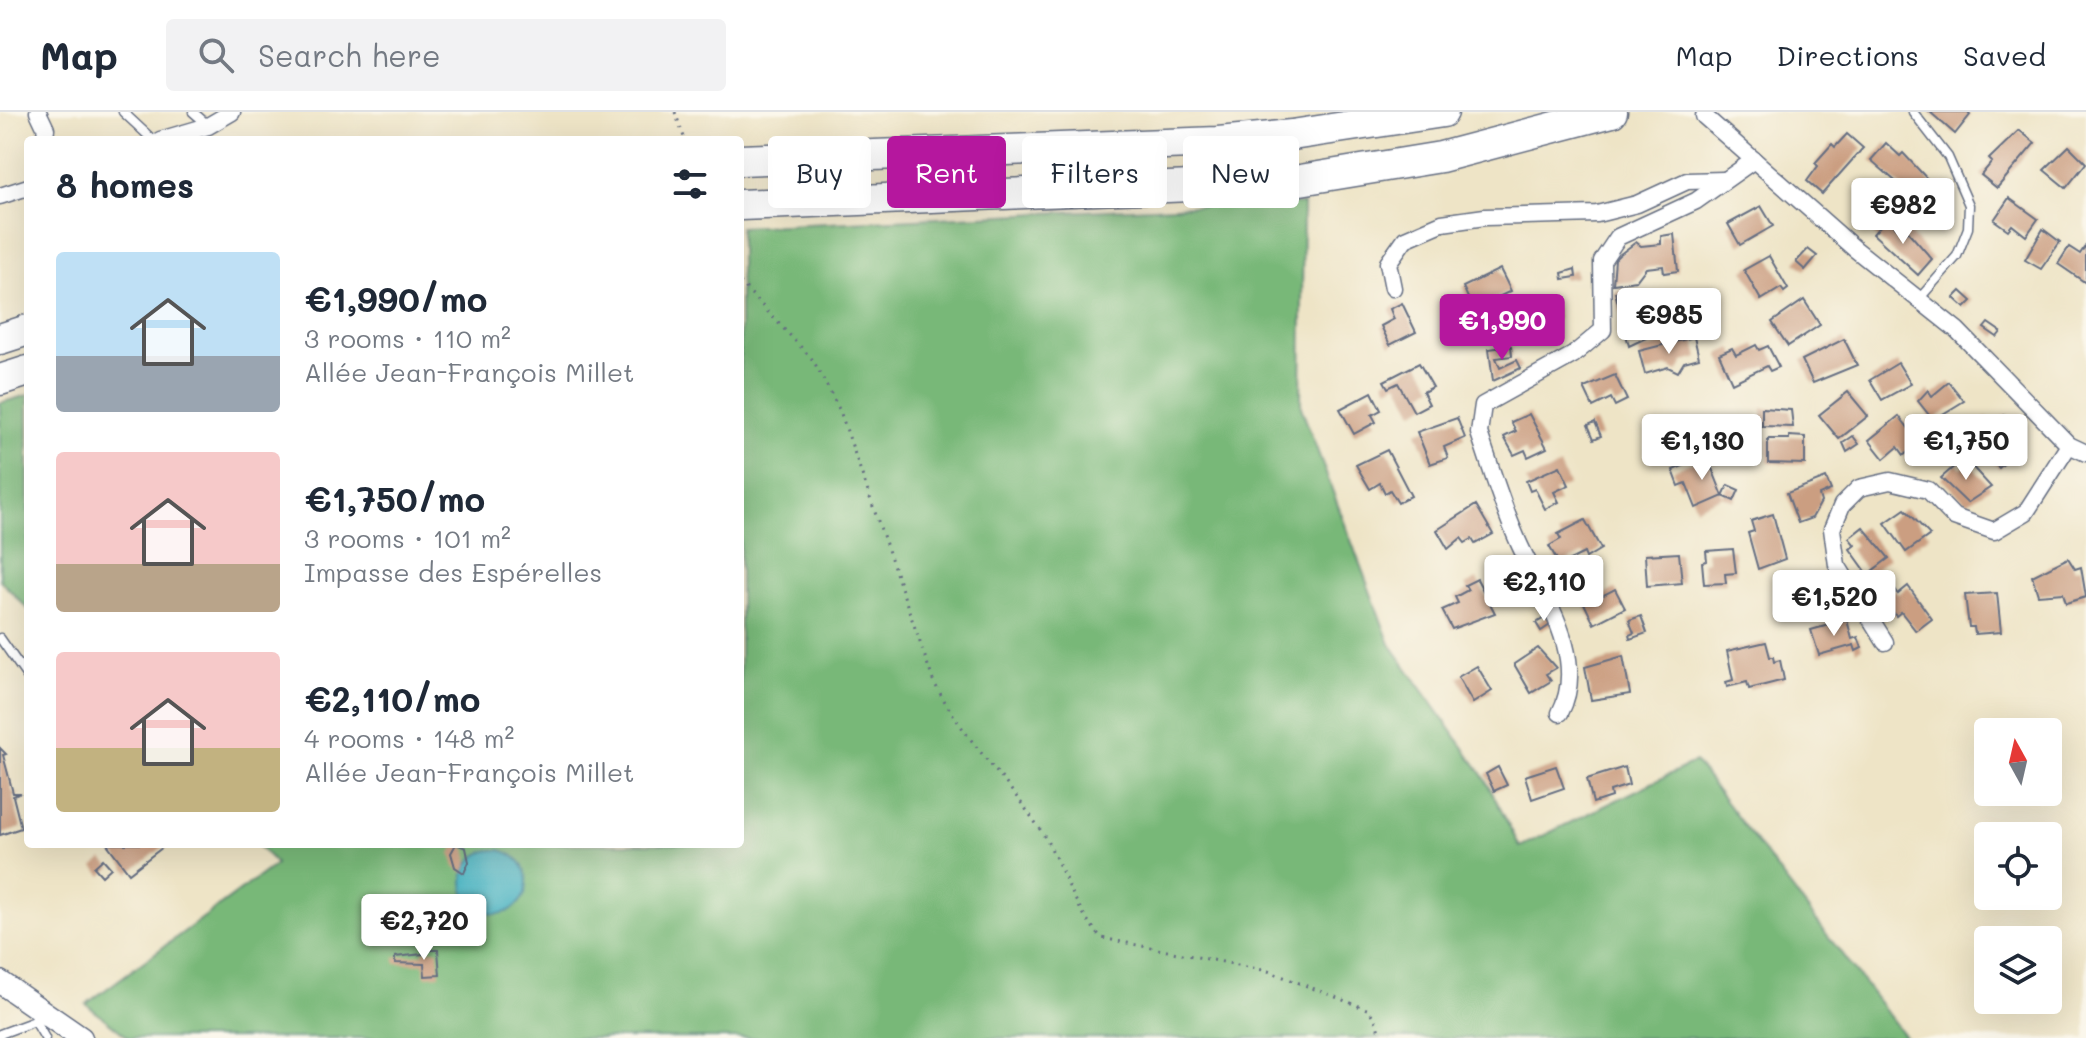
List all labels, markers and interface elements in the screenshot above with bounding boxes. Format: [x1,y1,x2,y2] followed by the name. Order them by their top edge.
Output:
[166,19,726,91] search box
[40,30,118,80] text: Map
[194,33,238,77] icon: search
[258,35,441,75] text: Search here
[1676,37,1733,73] text: Map
[1777,37,1919,73] text: Directions
[1963,37,2046,73] text: Saved
[768,136,871,208] chip: Buy
[887,136,1006,208] chip: Rent
[1022,136,1167,208] chip: Filters
[1183,136,1299,208] chip: New
[56,162,194,207] text: 8 homes
[668,162,712,206] icon: filters
[1856,178,1950,246] pin: €982
[1869,187,1937,221] text: €982
[304,276,487,321] text: €1,990/mo
[120,284,216,380] icon: home
[1622,288,1716,356] pin: €985
[1437,294,1567,362] pin: €1,990
[1635,297,1703,331] text: €985
[1458,303,1546,337] text: €1,990
[304,321,511,355] text: 3 rooms · 110 m²
[304,355,635,389] text: Allée Jean-François Millet
[1637,414,1767,482] pin: €1,130
[1901,414,2031,482] pin: €1,750
[1660,423,1744,457] text: €1,130
[1923,423,2009,457] text: €1,750
[304,476,485,521] text: €1,750/mo
[120,484,216,580] icon: home
[304,521,511,555] text: 3 rooms · 101 m²
[304,555,602,589] text: Impasse des Espérelles
[1479,555,1609,623] pin: €2,110
[1502,564,1586,598] text: €2,110
[1769,570,1899,638] pin: €1,520
[1790,579,1878,613] text: €1,520
[304,676,481,721] text: €2,110/mo
[120,684,216,780] icon: home
[1974,718,2062,806] north arrow
[1974,718,2062,1014] map controls
[304,721,514,755] text: 4 rooms · 148 m²
[304,755,635,789] text: Allée Jean-François Millet
[1974,822,2062,910] button: locate
[359,894,489,962] pin: €2,720
[379,903,469,937] text: €2,720
[1974,926,2062,1014] button: layers

